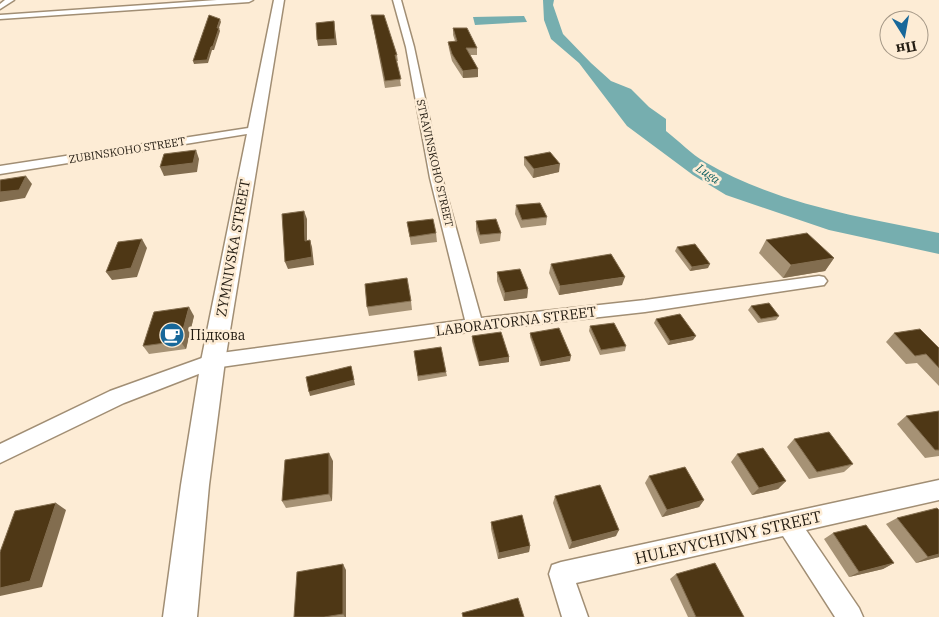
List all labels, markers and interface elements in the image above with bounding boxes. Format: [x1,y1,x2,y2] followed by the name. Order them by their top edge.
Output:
[879,10,929,60] north arrow
[895,37,918,59] text: Пн
[413,98,457,228] street label: STRAVINSKOHO STREET
[68,134,186,166] street label: ZUBINSKOHO STREET
[693,160,723,187] water label: Luga
[212,178,254,318] street label: ZYMNIVSKA STREET
[435,302,597,340] street label: LABORATORNA STREET
[159,322,185,348] cafe icon: Підкова
[190,326,246,344] place label: Підкова
[633,506,823,568] street label: HULEVYCHIVNY STREET

